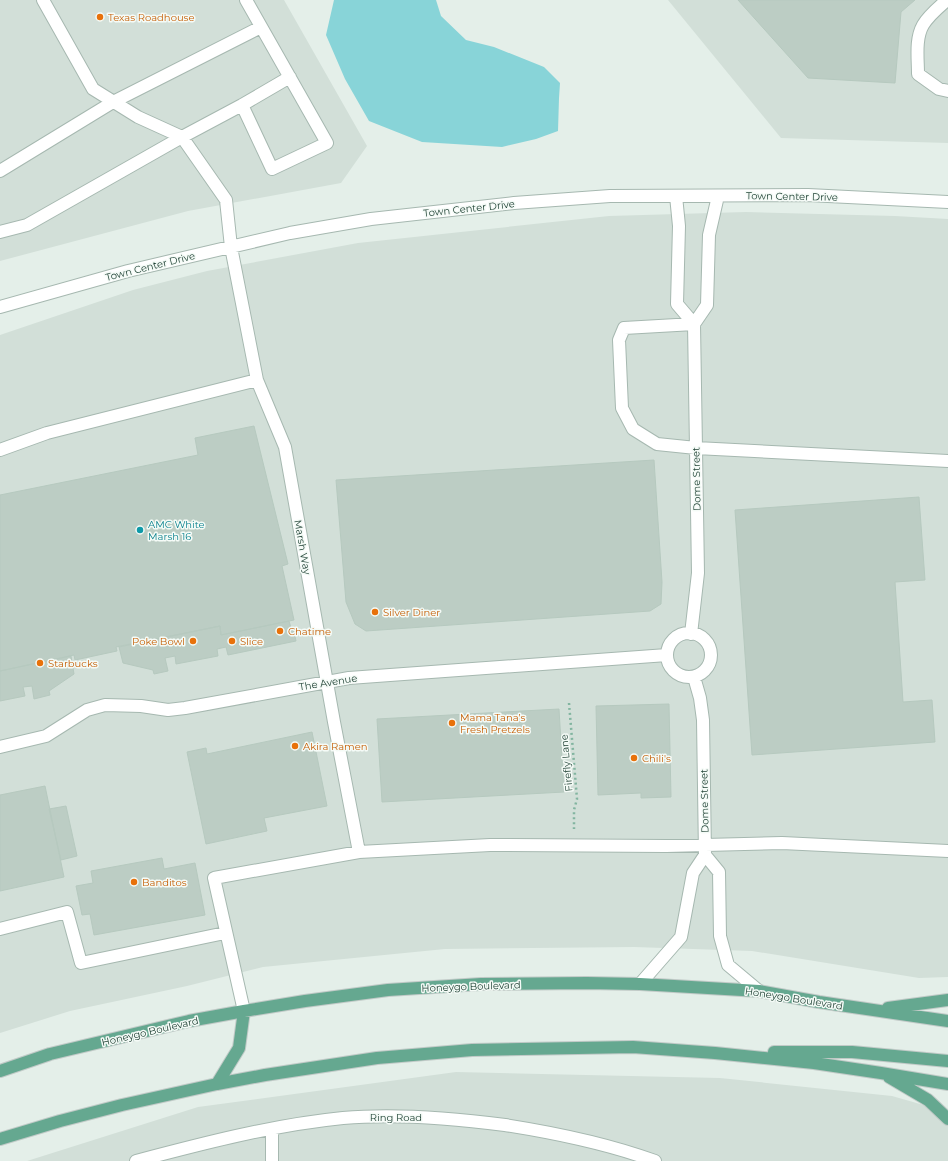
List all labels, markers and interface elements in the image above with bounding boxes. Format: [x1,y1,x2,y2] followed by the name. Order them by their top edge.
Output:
[108,11,195,24] place label: Texas Roadhouse
[95,12,105,22] marker: Texas Roadhouse
[746,189,838,204] street label: Town Center Drive
[423,197,515,220] street label: Town Center Drive
[104,249,196,284] street label: Town Center Drive
[689,447,704,511] street label: Dome Street
[148,518,205,543] place label: AMC White Marsh 16
[291,519,314,576] street label: Marsh Way
[135,525,145,535] marker: AMC White Marsh 16
[383,606,440,619] place label: Silver Diner
[370,607,380,617] marker: Silver Diner
[288,625,331,638] place label: Chatime
[275,626,285,636] marker: Chatime
[132,635,185,648] place label: Poke Bowl
[240,635,263,648] place label: Slice
[188,636,198,646] marker: Poke Bowl
[227,636,237,646] marker: Slice
[48,657,98,670] place label: Starbucks
[35,658,45,668] marker: Starbucks
[298,671,358,694] street label: The Avenue
[460,711,530,736] place label: Mama Tana’s Fresh Pretzels
[447,718,457,728] marker: Mama Tana’s Fresh Pretzels
[558,734,575,792] street label: Firefly Lane
[303,740,367,753] place label: Akira Ramen
[290,741,300,751] marker: Akira Ramen
[642,752,671,765] place label: Chili's
[629,753,639,763] marker: Chili's
[697,769,712,833] street label: Dome Street
[142,876,187,889] place label: Banditos
[129,877,139,887] marker: Banditos
[421,978,521,995] street label: Honeygo Boulevard
[744,984,844,1013] street label: Honeygo Boulevard
[100,1014,200,1049] street label: Honeygo Boulevard
[370,1111,422,1124] street label: Ring Road

